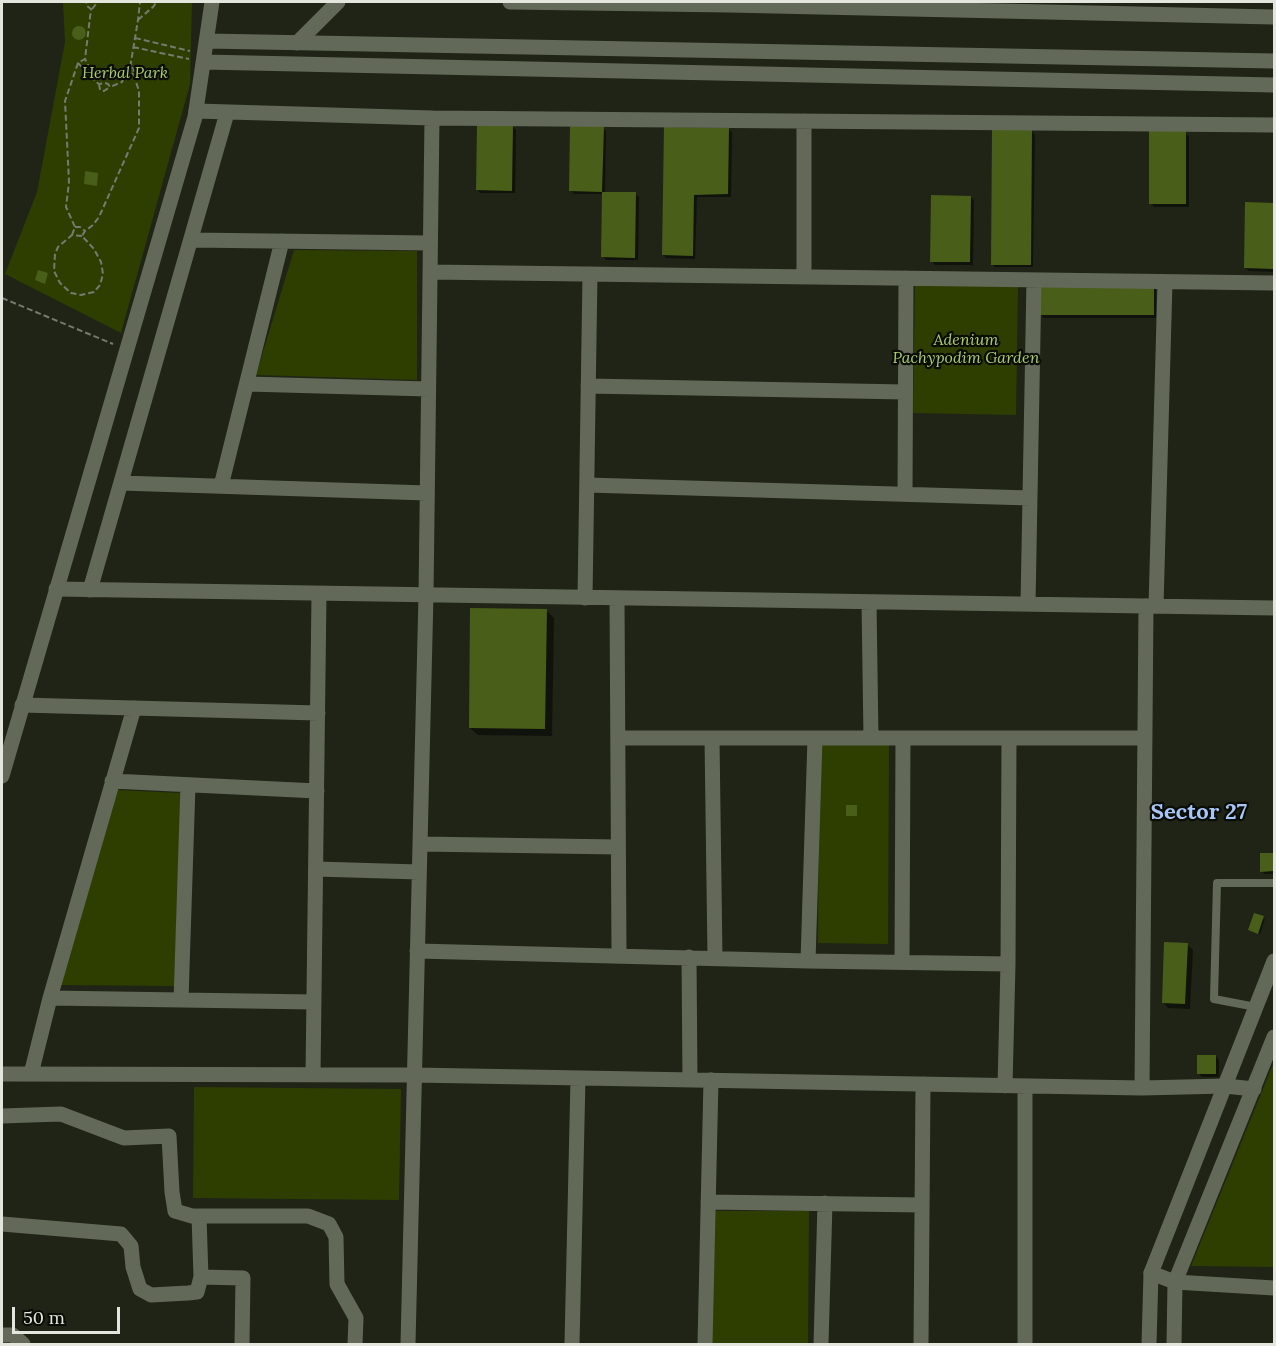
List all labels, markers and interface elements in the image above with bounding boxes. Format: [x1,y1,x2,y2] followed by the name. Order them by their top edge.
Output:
[82,63,168,83] park label: Herbal Park
[893,330,1039,368] park label: Adenium Pachypodim Garden
[1151,800,1247,826] district label: Sector 27
[15,1295,123,1333] scale bar
[23,1306,65,1329] text: 50 m

